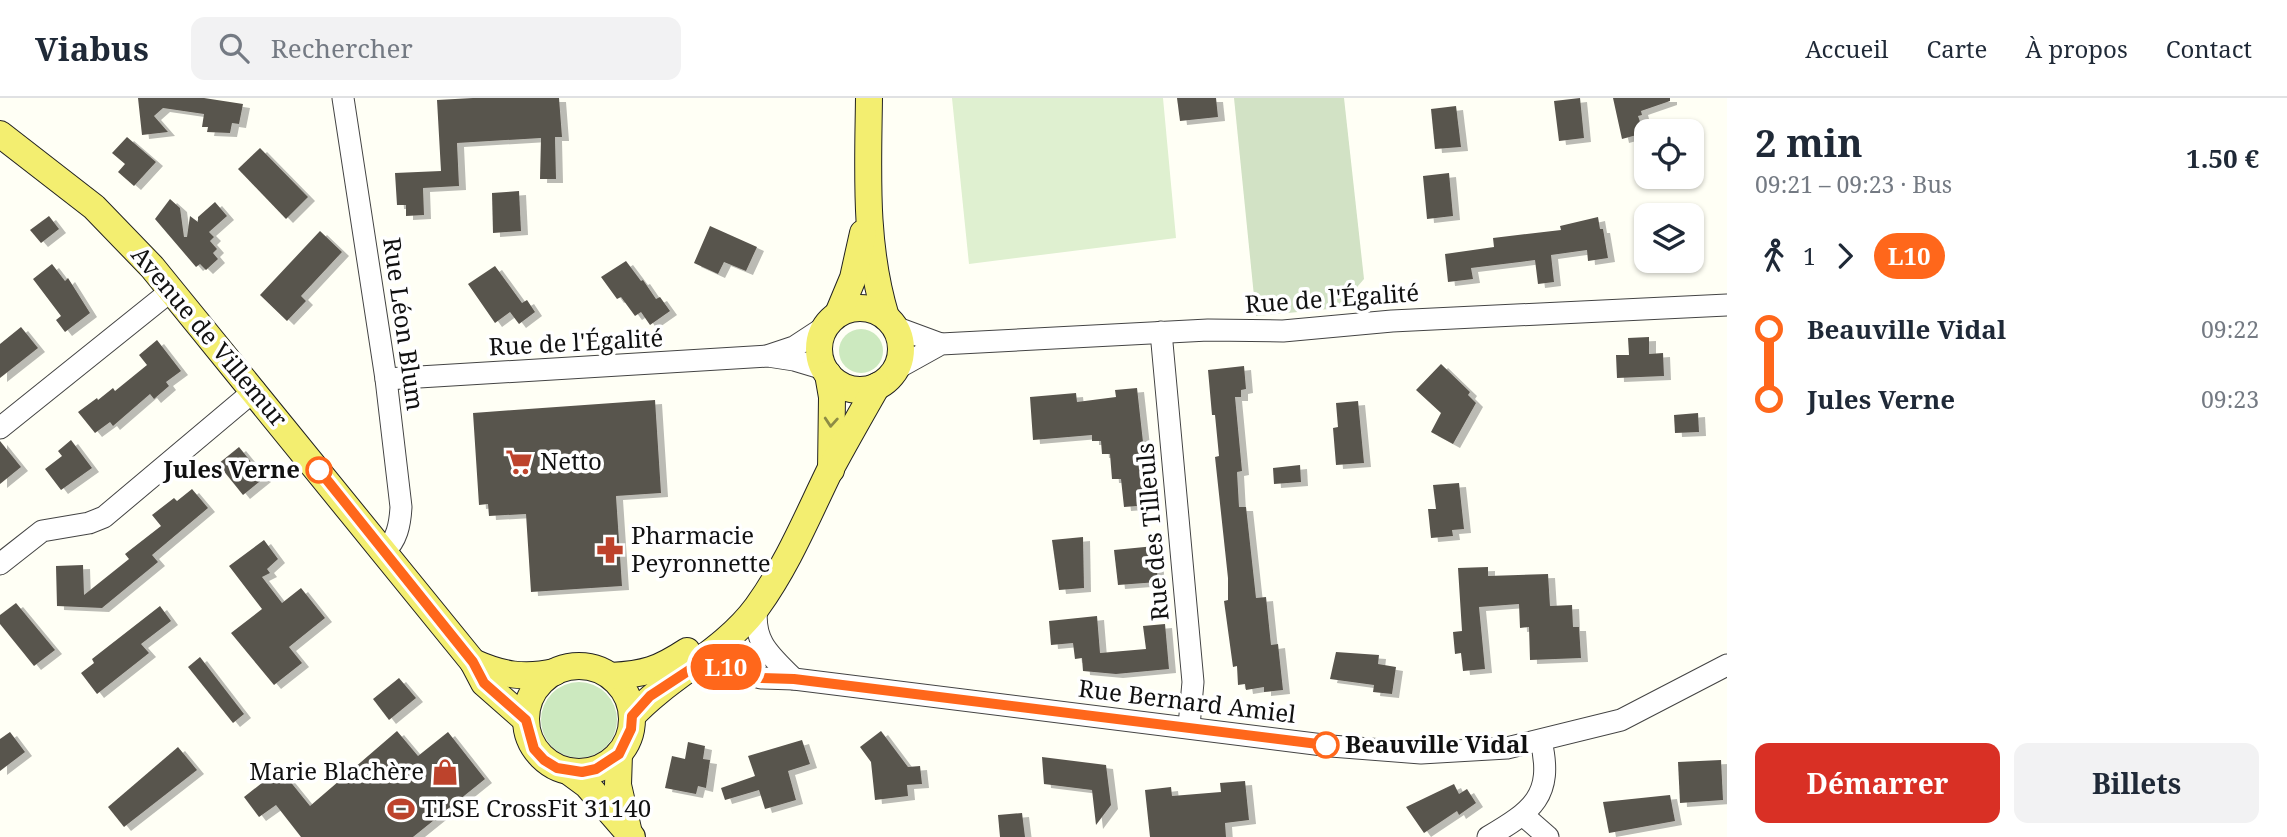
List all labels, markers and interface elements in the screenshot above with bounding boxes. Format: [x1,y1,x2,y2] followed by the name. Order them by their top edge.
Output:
[191,17,681,80] search box
[35,26,149,71] text: Viabus
[215,29,253,67] icon: search
[271,30,413,66] text: Rechercher
[1805,32,1888,65] text: Accueil
[1926,32,1987,65] text: Carte
[2025,32,2128,65] text: À propos
[2166,32,2252,65] text: Contact
[1755,116,1863,168] text: 2 min
[1634,119,1704,273] map controls
[1634,119,1704,189] button: locate
[2186,140,2259,176] text: 1.50 €
[1755,168,1952,200] text: 09:21 – 09:23 · Bus
[1634,203,1704,273] button: layers
[376,235,433,413] street label: Rue Léon Blum
[1755,237,1793,275] icon: walk
[1826,237,1864,275] icon: forward
[125,239,296,433] street label: Avenue de Villemur
[1888,239,1931,272] text: L10
[1803,240,1816,272] text: 1
[1244,275,1420,320] street label: Rue de l'Égalité
[1807,311,2006,347] text: Beauville Vidal
[2201,313,2259,345] text: 09:22
[488,320,664,363] street label: Rue de l'Égalité
[1807,381,1955,417] text: Jules Verne
[2201,383,2259,415] text: 09:23
[824,416,839,427] one-way arrow
[1127,442,1176,622] street label: Rue des Tilleuls
[540,444,602,477] place label: Netto
[504,447,534,477] supermarket icon: Netto
[162,452,300,485] place label: Jules Verne
[306,457,332,483] marker: Jules Verne
[631,518,771,579] place label: Pharmacie Peyronnette
[595,535,625,565] pharmacy icon: Pharmacie Peyronnette
[686,644,766,690] line badge: L10
[705,650,747,683] text: L10
[1077,671,1298,730] street label: Rue Bernard Amiel
[1345,727,1529,760] place label: Beauville Vidal
[1313,732,1339,758] marker: Beauville Vidal
[1755,743,2000,823] button: Démarrer
[2014,743,2259,823] button: Billets
[249,754,424,787] place label: Marie Blachère
[430,757,460,787] shop icon: Marie Blachère
[422,791,651,824] place label: TLSE CrossFit 31140
[386,794,416,824] sports icon: TLSE CrossFit 31140

